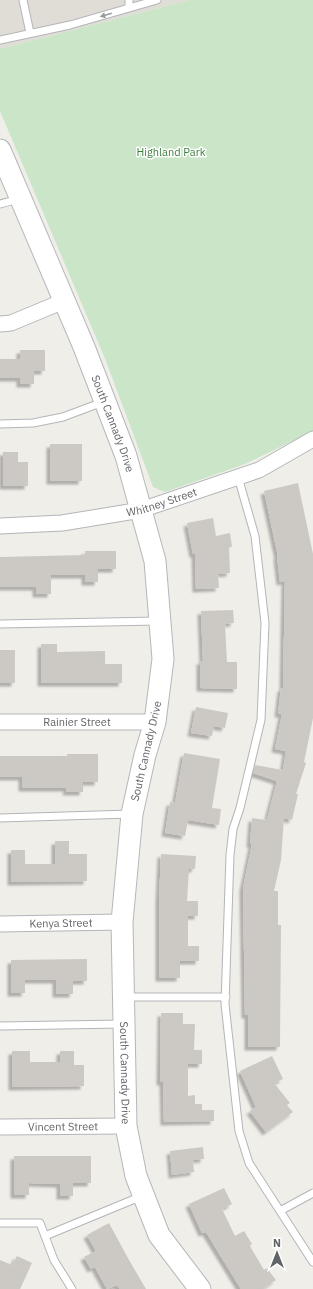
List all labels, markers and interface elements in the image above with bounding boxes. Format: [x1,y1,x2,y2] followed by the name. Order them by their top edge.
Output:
[100,12,112,18] one-way arrow
[137,145,206,159] park label: Highland Park
[88,373,137,474] street label: South Cannady Drive
[125,485,199,519] street label: Whitney Street
[128,699,164,803] street label: South Cannady Drive
[43,715,111,729] street label: Rainier Street
[29,915,93,931] street label: Kenya Street
[117,1021,133,1124] street label: South Cannady Drive
[28,1119,98,1134] street label: Vincent Street
[257,1233,297,1273] north arrow
[273,1236,281,1250] text: N

